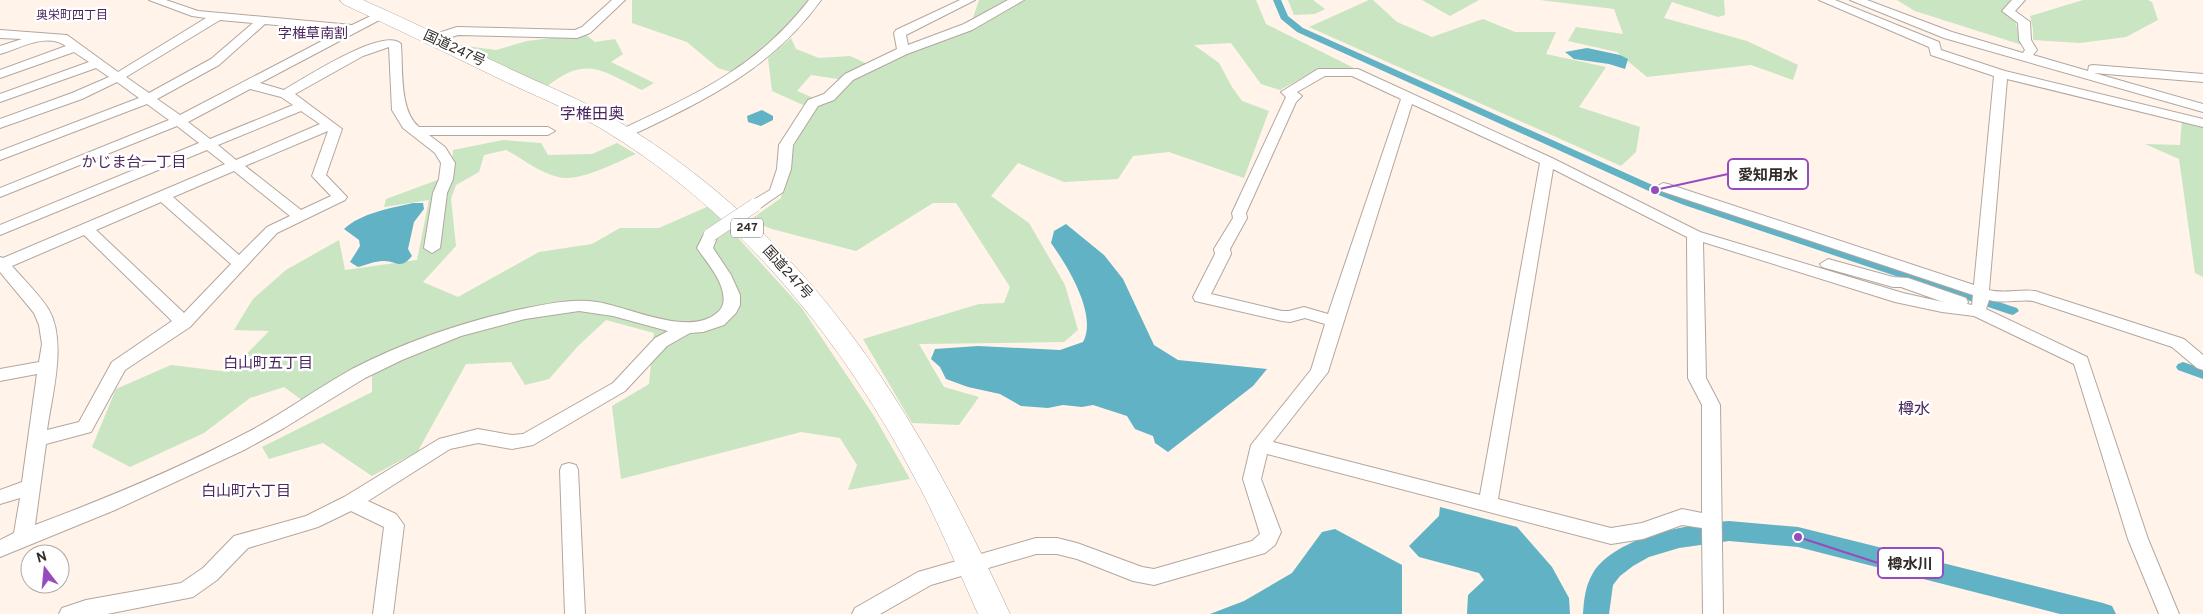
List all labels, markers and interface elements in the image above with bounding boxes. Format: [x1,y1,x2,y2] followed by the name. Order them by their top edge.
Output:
[36,8,108,24] district label: 奥栄町四丁目
[278,26,348,43] district label: 字椎草南割
[420,27,488,71] street label: 国道247号
[560,105,624,125] district label: 字椎田奥
[81,154,187,173] district label: かじま台一丁目
[1728,159,1808,189] callout: 愛知用水
[1738,167,1798,186] text: 愛知用水
[731,218,763,238] road number: 247
[759,243,815,303] street label: 国道247号
[223,355,313,374] district label: 白山町五丁目
[1898,400,1930,420] district label: 樽水
[201,483,291,502] district label: 白山町六丁目
[20,544,70,594] north arrow
[35,548,49,568] text: N
[1878,548,1943,578] callout: 樽水川
[1887,556,1933,575] text: 樽水川

